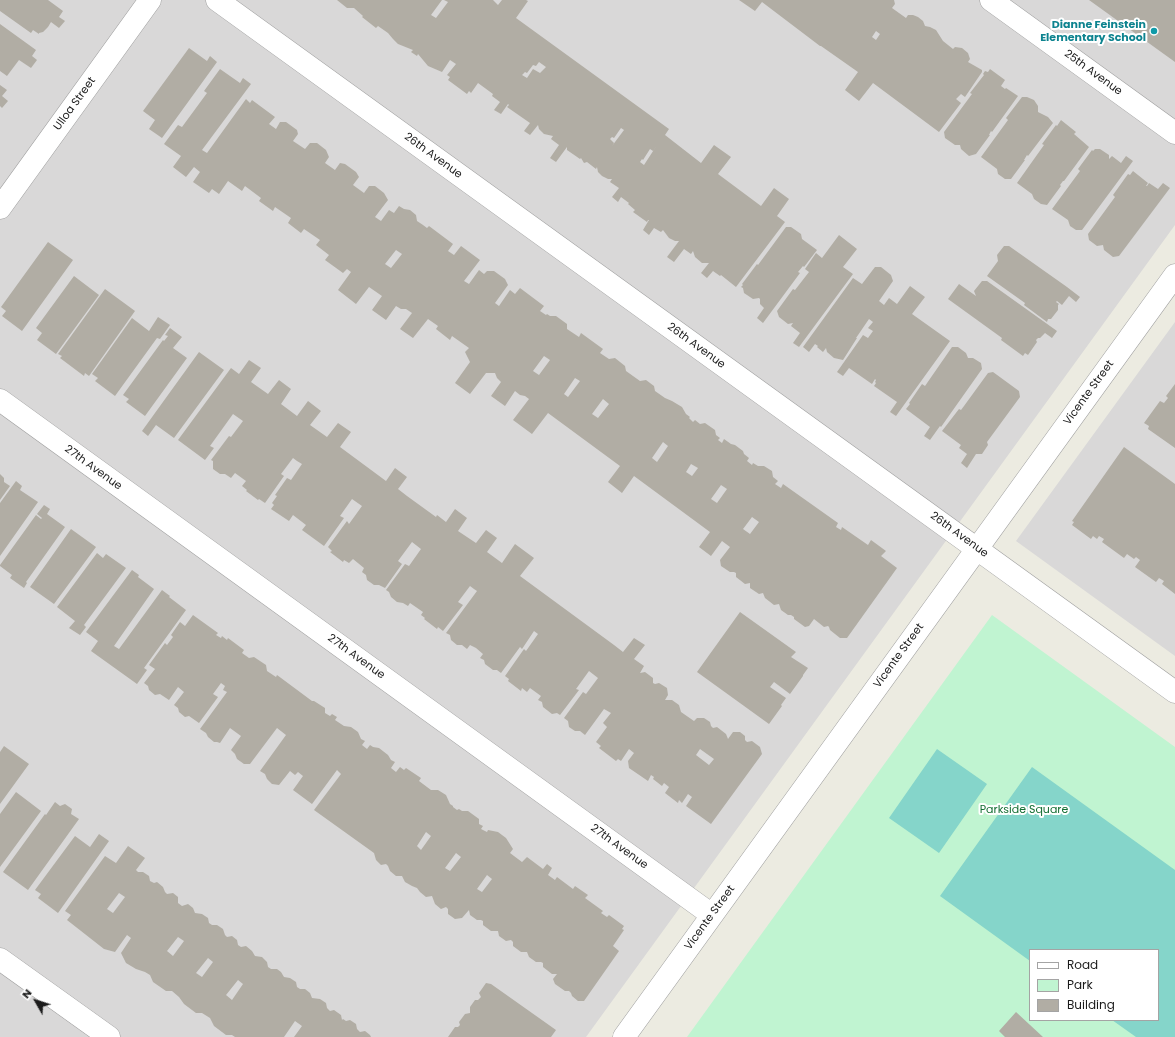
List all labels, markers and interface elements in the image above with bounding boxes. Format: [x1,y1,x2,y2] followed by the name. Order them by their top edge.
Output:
[1040,18,1146,44] place label: Dianne Feinstein Elementary School
[1149,26,1159,36] marker: Dianne Feinstein Elementary School
[1061,48,1125,98] street label: 25th Avenue
[51,75,99,133] street label: Ulloa Street
[401,131,465,181] street label: 26th Avenue
[664,321,728,371] street label: 26th Avenue
[1061,358,1117,428] street label: Vicente Street
[62,443,124,493] street label: 27th Avenue
[927,510,991,560] street label: 26th Avenue
[871,621,927,691] street label: Vicente Street
[325,632,387,682] street label: 27th Avenue
[980,803,1068,817] park label: Parkside Square
[588,822,650,872] street label: 27th Avenue
[682,883,738,953] street label: Vicente Street
[1029,949,1159,1021] legend
[1067,956,1098,973] text: Road
[1067,976,1093,993] text: Park
[16,981,56,1021] north arrow
[18,985,35,1002] text: N
[1067,996,1115,1013] text: Building

